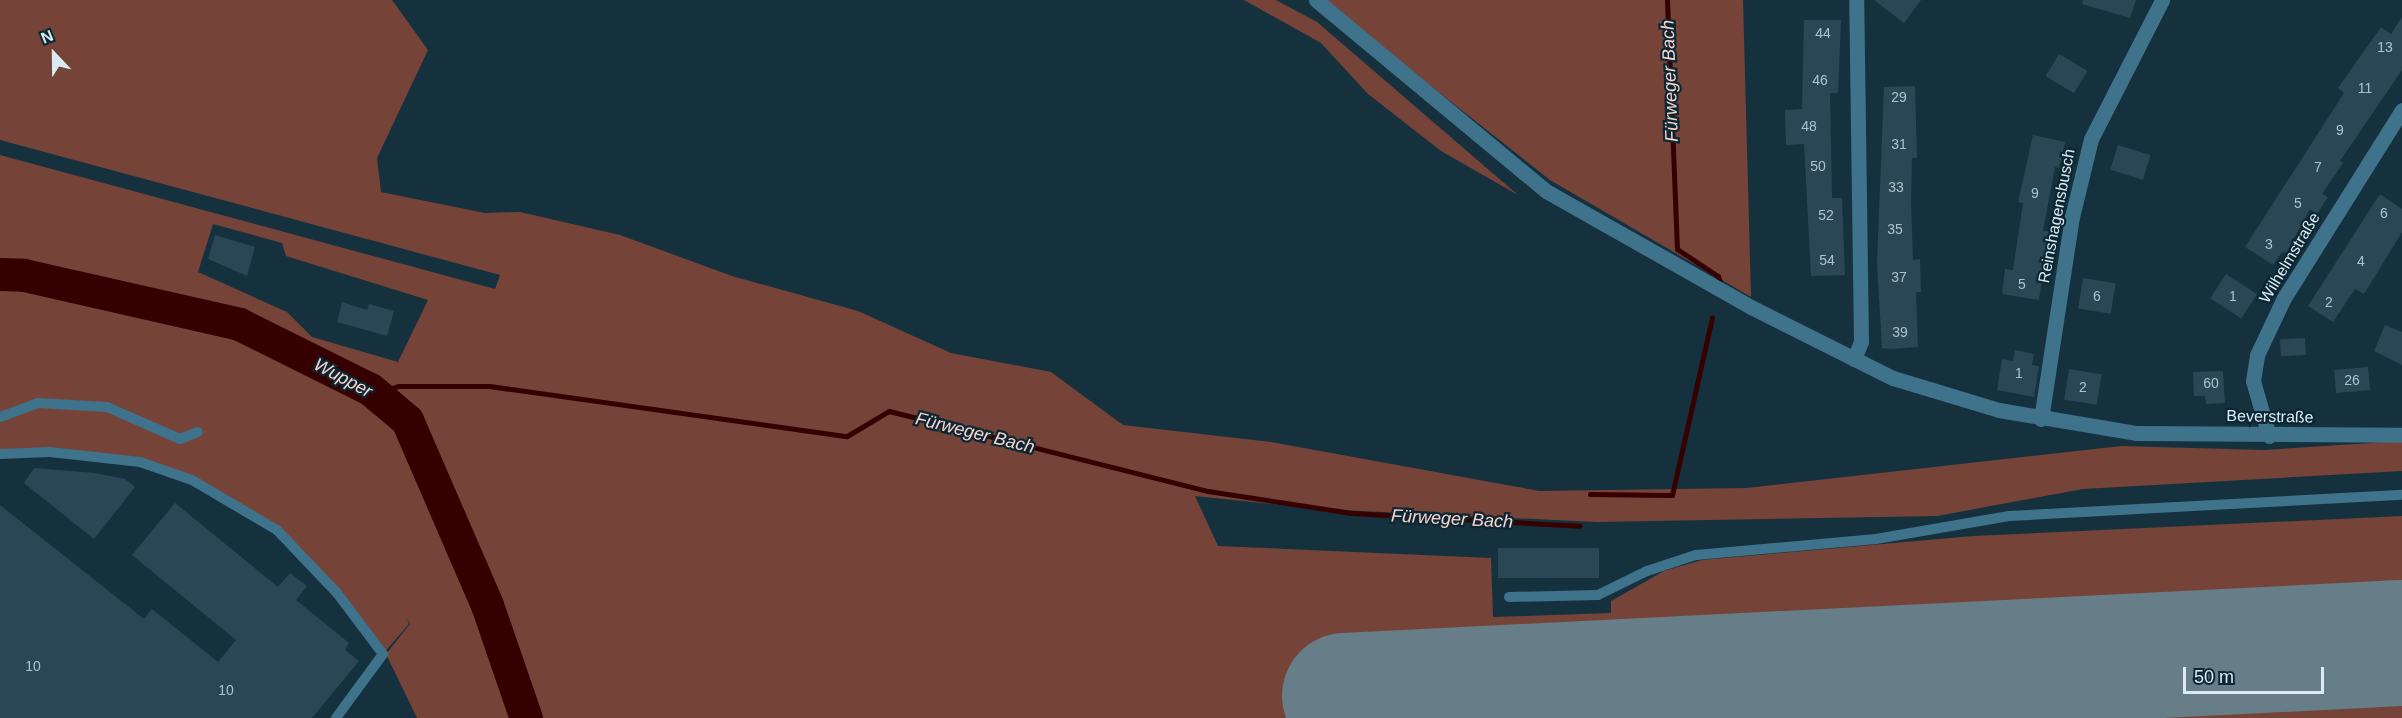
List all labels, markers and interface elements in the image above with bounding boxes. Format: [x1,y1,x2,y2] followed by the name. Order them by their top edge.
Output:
[1657,20,1683,142] water label: Fürweger Bach
[24,24,84,84] north arrow
[1815,25,1831,41] house number: 44
[39,27,56,47] text: N
[2377,39,2393,55] house number: 13
[1812,72,1828,88] house number: 46
[2358,80,2372,96] house number: 11
[1891,89,1907,105] house number: 29
[1801,118,1817,134] house number: 48
[2336,122,2344,138] house number: 9
[1891,136,1907,152] house number: 31
[2035,147,2079,285] street label: Reinshagensbusch
[1810,158,1826,174] house number: 50
[2314,159,2322,175] house number: 7
[1888,179,1904,195] house number: 33
[2031,185,2039,201] house number: 9
[2294,195,2302,211] house number: 5
[2380,205,2388,221] house number: 6
[1818,207,1834,223] house number: 52
[2255,209,2325,307] street label: Wilhelmstraße
[1887,221,1903,237] house number: 35
[2265,236,2273,252] house number: 3
[1819,252,1835,268] house number: 54
[2357,253,2365,269] house number: 4
[1891,269,1907,285] house number: 37
[2018,276,2026,292] house number: 5
[2093,288,2101,304] house number: 6
[2229,288,2237,304] house number: 1
[2325,294,2333,310] house number: 2
[1892,324,1908,340] house number: 39
[310,354,376,402] water label: Wupper
[2015,365,2023,381] house number: 1
[2344,372,2360,388] house number: 26
[2203,375,2219,391] house number: 60
[2079,379,2087,395] house number: 2
[2226,407,2314,427] street label: Beverstraße
[913,408,1037,458] water label: Fürweger Bach
[1390,505,1514,533] water label: Fürweger Bach
[2186,655,2327,693] scale bar
[25,658,41,674] house number: 10
[2194,667,2234,687] text: 50 m
[218,682,234,698] house number: 10

